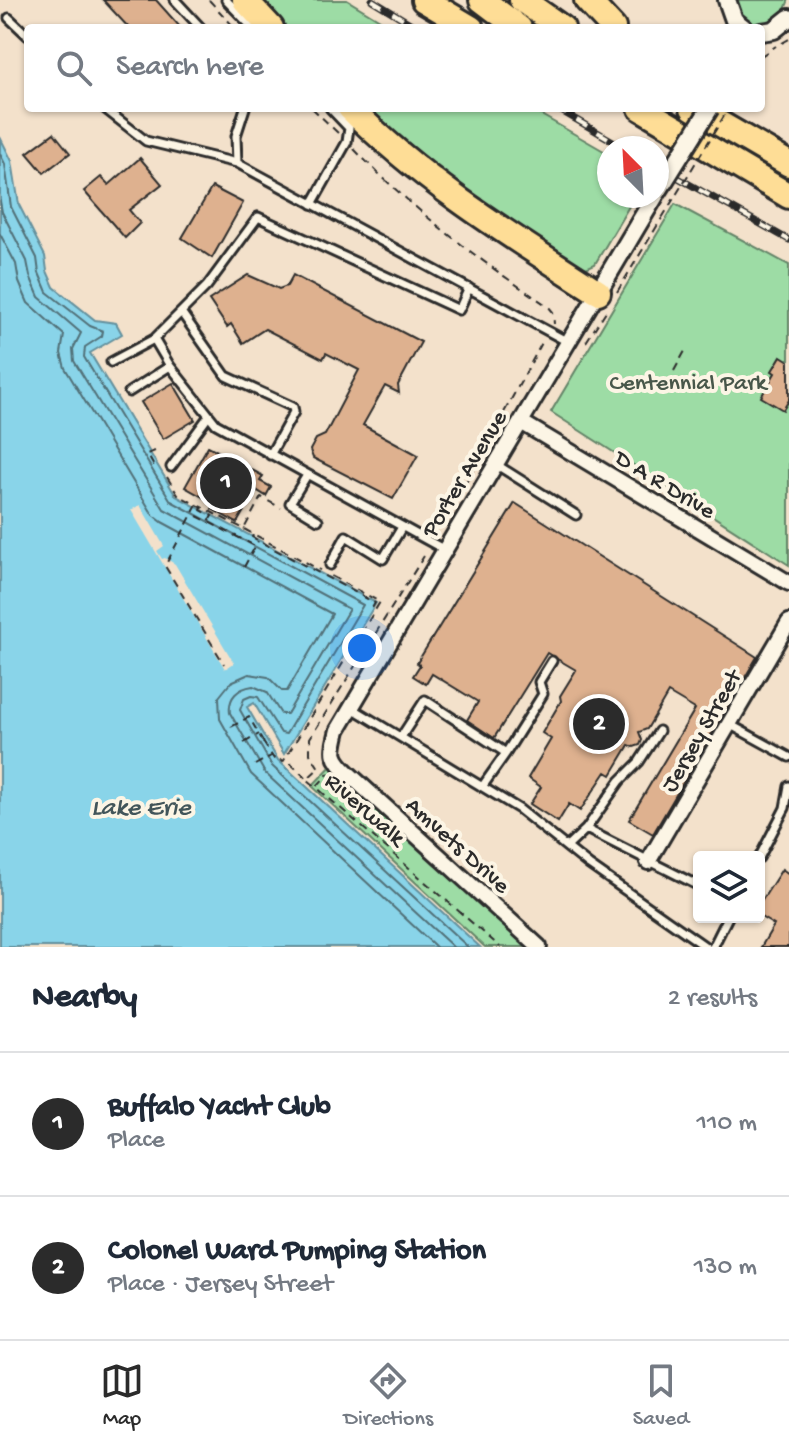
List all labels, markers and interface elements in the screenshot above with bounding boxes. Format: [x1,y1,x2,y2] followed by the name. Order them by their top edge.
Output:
[24,24,765,112] search box
[52,46,96,90] icon: search
[116,51,264,86] text: Search here
[597,136,669,208] north arrow
[609,370,769,399] park label: Centennial Park
[416,406,516,544] street label: Porter Avenue
[607,444,720,528] street label: D A R Drive
[200,453,252,513] pin: 1
[342,628,382,668] your location
[656,664,751,798] street label: Jersey Street
[573,694,625,754] pin: 2
[318,768,412,855] street label: Riverwalk
[398,792,515,902] street label: Amvets Drive
[91,794,192,825] water label: Lake Erie
[693,851,765,923] map controls
[693,851,765,923] button: layers
[32,979,137,1019] text: Nearby
[668,984,757,1015] text: 2 results
[108,1091,331,1126] text: Buffalo Yacht Club
[53,1109,63,1140] text: 1
[697,1109,757,1140] text: 110 m
[108,1126,165,1157] text: Place
[108,1235,486,1270] text: Colonel Ward Pumping Station
[52,1253,64,1284] text: 2
[694,1253,757,1284] text: 130 m
[108,1270,333,1301] text: Place · Jersey Street
[100,1359,144,1433] tab: Map
[344,1359,433,1433] tab: Directions
[633,1359,689,1433] tab: Saved

